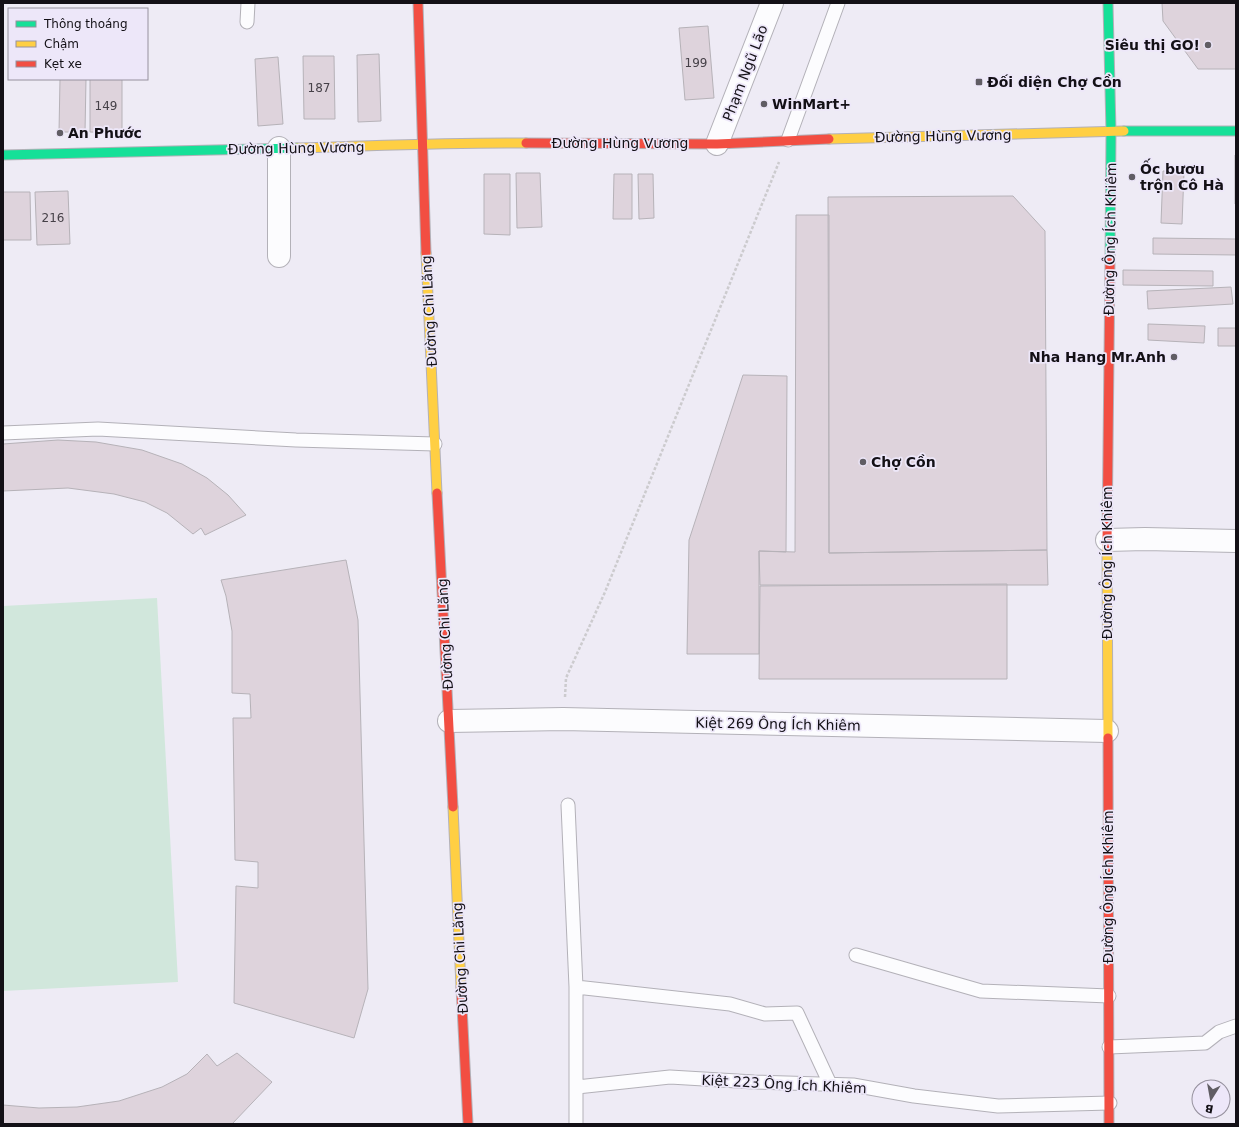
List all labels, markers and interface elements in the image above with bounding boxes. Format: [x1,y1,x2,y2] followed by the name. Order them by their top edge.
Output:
[8,8,148,80] legend
[43,17,128,31] text: Thông thoáng
[719,23,771,123] street label: Phạm Ngũ Lão
[44,37,79,51] text: Chậm
[1105,37,1200,53] place label: Siêu thị GO!
[1203,40,1213,50] marker: Siêu thị GO!
[685,56,707,70] house number: 199
[44,57,82,71] text: Kẹt xe
[987,74,1122,90] place label: Đối diện Chợ Cồn
[974,77,984,87] marker: Đối diện Chợ Cồn
[308,81,330,95] house number: 187
[772,96,851,112] place label: WinMart+
[95,99,117,113] house number: 149
[759,99,769,109] marker: WinMart+
[68,125,142,141] place label: An Phước
[874,127,1012,145] street label: Đường Hùng Vương
[55,128,65,138] marker: An Phước
[552,135,688,151] street label: Đường Hùng Vương
[227,139,365,157] street label: Đường Hùng Vương
[1140,158,1224,193] place label: Ốc bươu trộn Cô Hà
[1100,162,1119,316] street label: Đường Ông Ích Khiêm
[1127,172,1137,182] marker: Ốc bươu trộn Cô Hà
[42,211,64,225] house number: 216
[418,255,440,367] street label: Đường Chi Lăng
[1029,349,1166,365] place label: Nha Hang Mr.Anh
[1169,352,1179,362] marker: Nha Hang Mr.Anh
[871,454,936,470] place label: Chợ Cồn
[858,457,868,467] marker: Chợ Cồn
[1098,486,1115,640] street label: Đường Ông Ích Khiêm
[434,578,456,690] street label: Đường Chi Lăng
[695,714,861,733] street label: Kiệt 269 Ông Ích Khiêm
[1099,810,1116,964] street label: Đường Ông Ích Khiêm
[449,902,471,1014] street label: Đường Chi Lăng
[701,1071,867,1096] street label: Kiệt 223 Ông Ích Khiêm
[1191,1079,1231,1119] north arrow
[1204,1101,1215,1116] text: B

